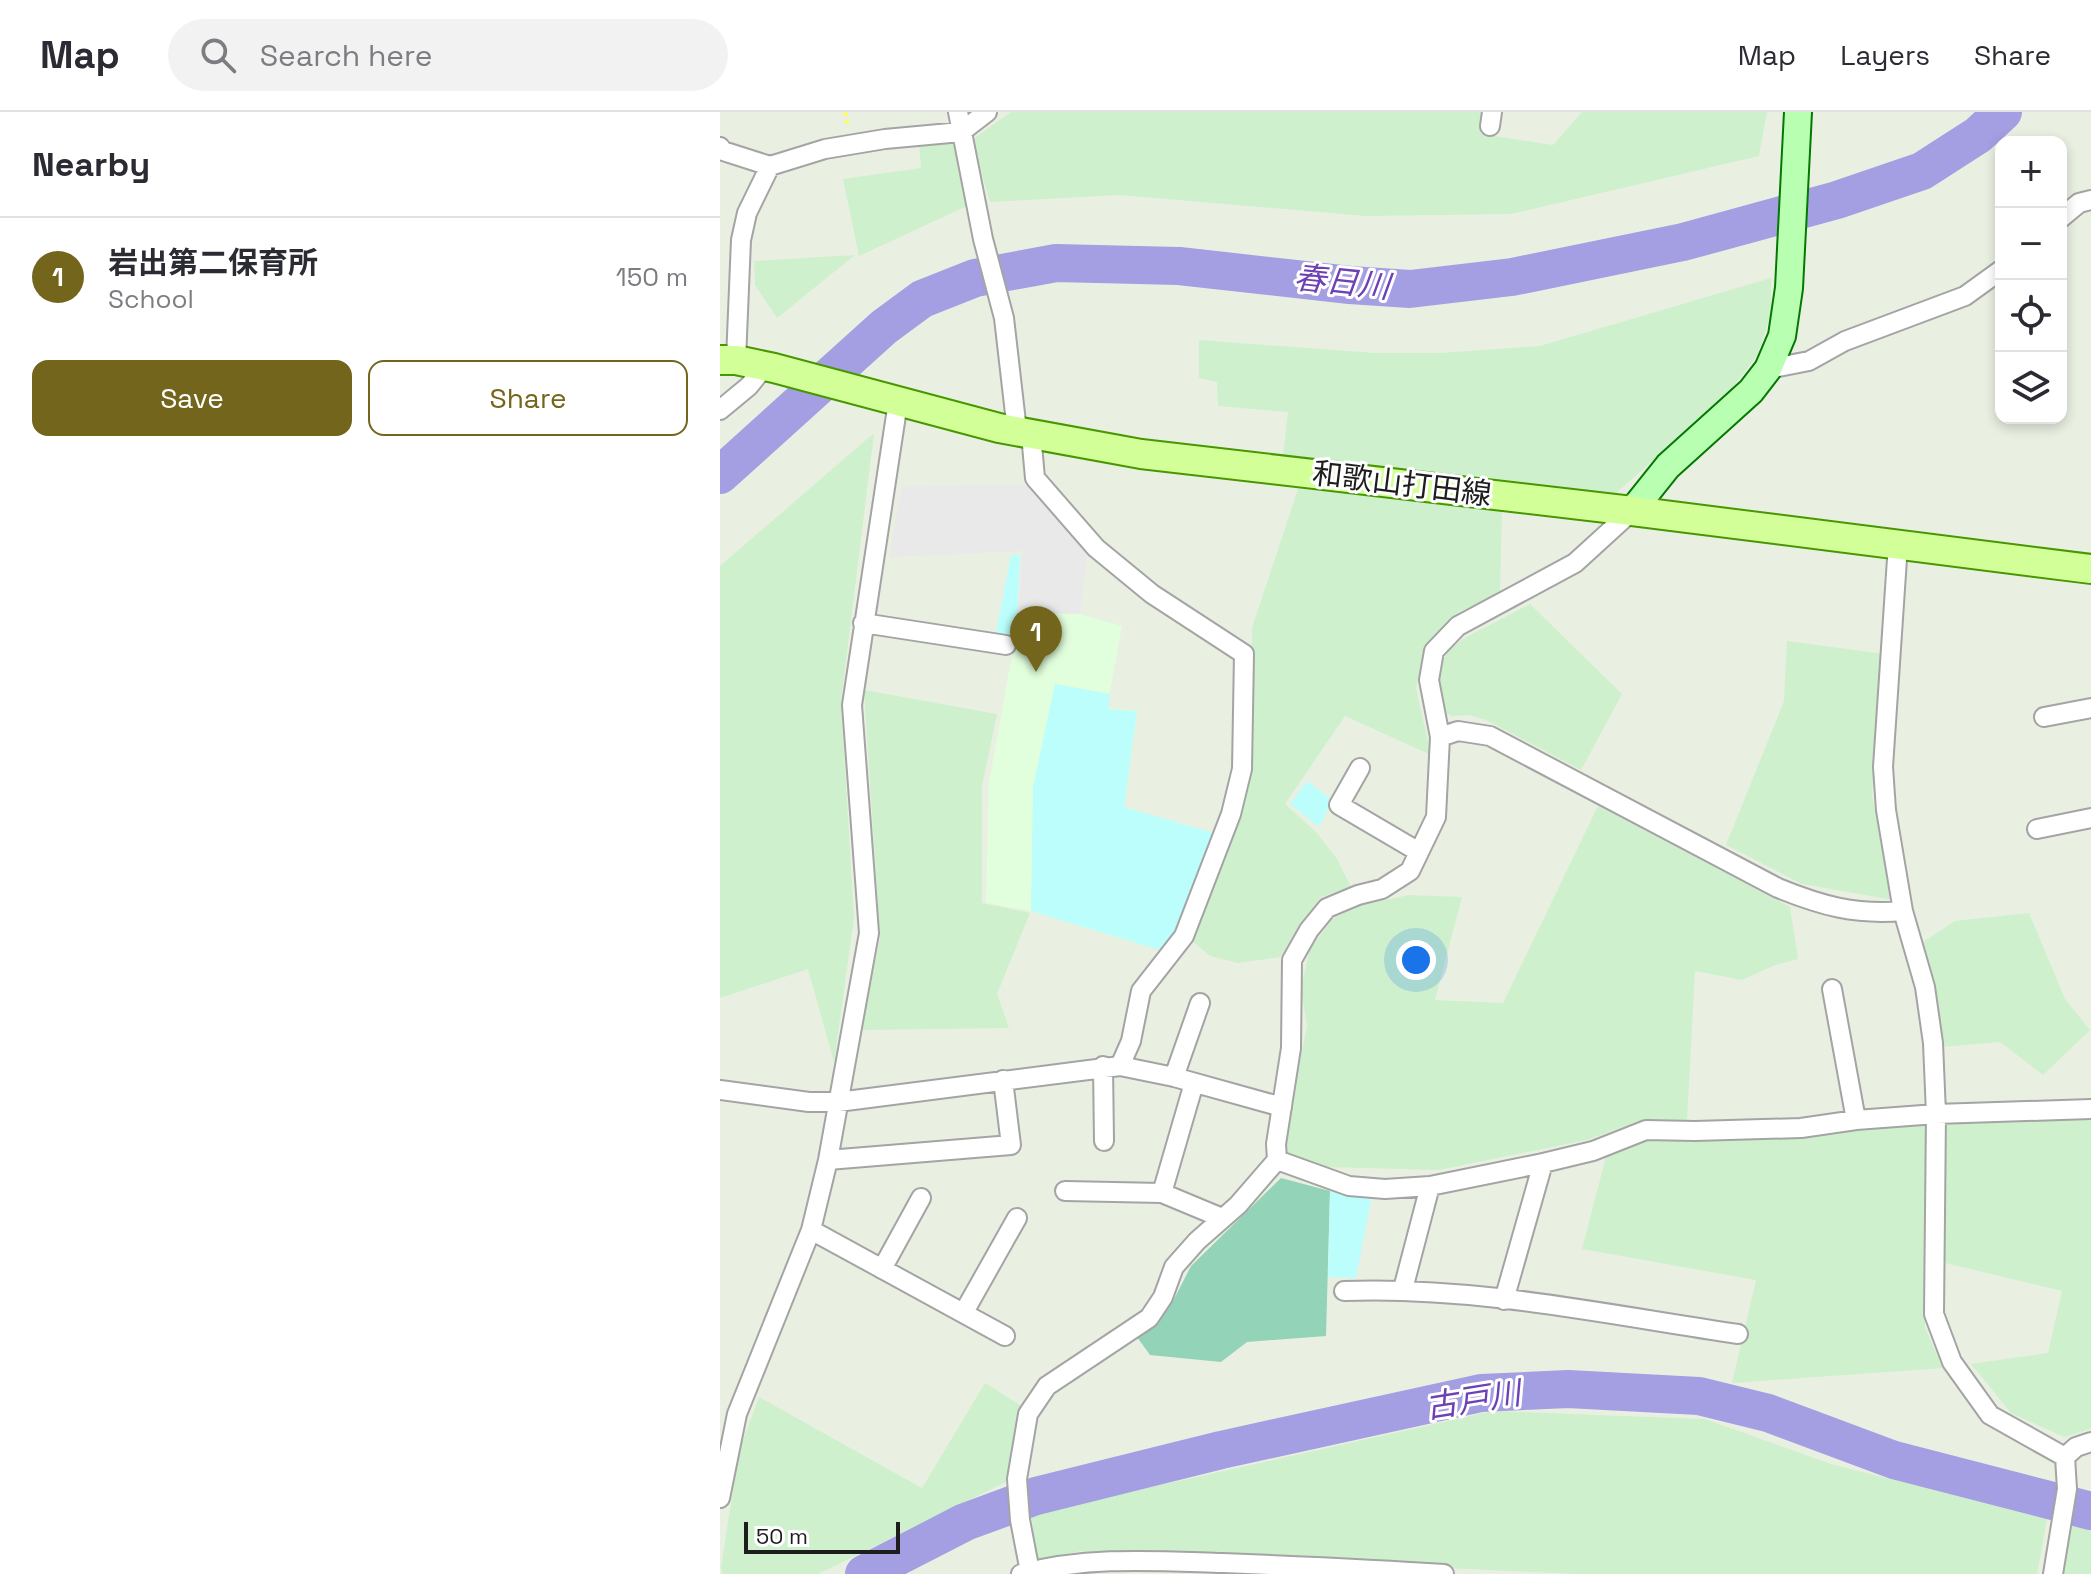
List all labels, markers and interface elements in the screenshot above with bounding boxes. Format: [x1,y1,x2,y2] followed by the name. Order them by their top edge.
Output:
[168,19,728,91] search box
[40,31,120,79] text: Map
[196,33,240,77] icon: search
[260,36,433,75] text: Search here
[1738,37,1796,73] text: Map
[1840,37,1930,73] text: Layers
[1974,37,2051,73] text: Share
[1995,136,2067,424] map controls
[1995,136,2067,208] button: +
[32,143,150,186] text: Nearby
[1995,208,2067,280] button: −
[108,243,318,282] text: 岩出第二保育所
[1292,257,1395,307] water label: 春日川
[52,260,64,294] text: 1
[616,260,688,294] text: 150 m
[1995,280,2067,352] button: locate
[108,282,194,316] text: School
[1995,352,2067,424] button: layers
[32,360,352,436] button: Save
[368,360,688,436] button: Share
[1310,453,1494,514] street label: 和歌山打田線
[1010,606,1062,672] pin: 1
[1396,940,1436,980] your location
[1422,1372,1526,1427] water label: 古戸川
[744,1518,900,1554] scale bar
[756,1522,808,1550] text: 50 m

